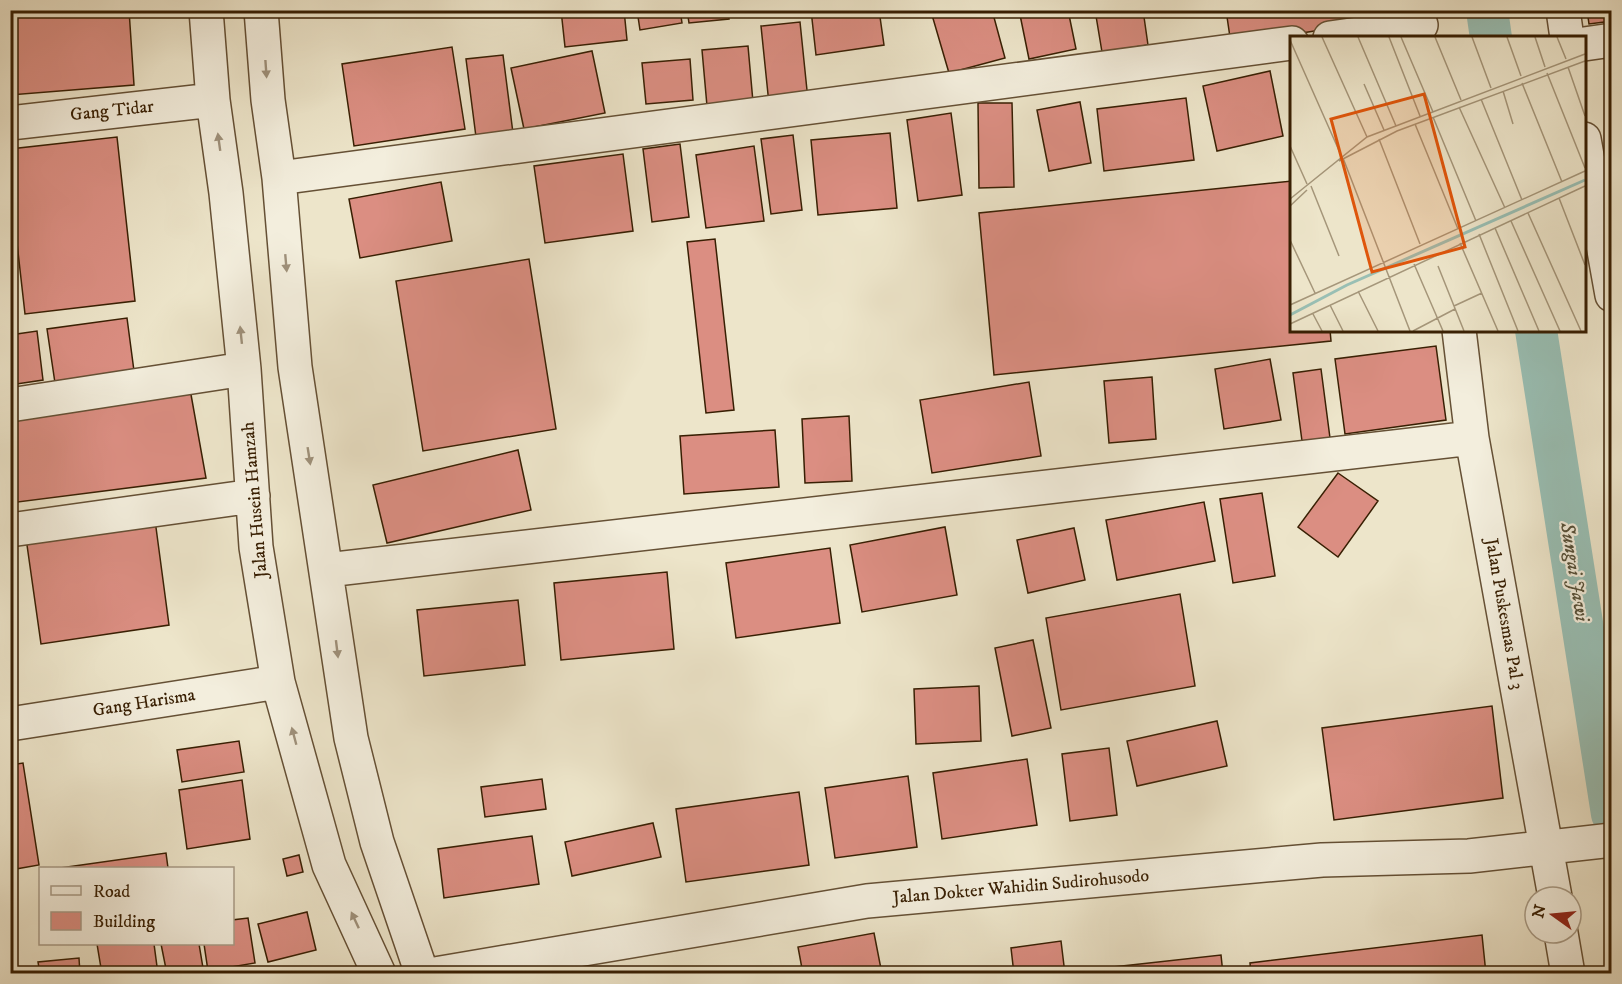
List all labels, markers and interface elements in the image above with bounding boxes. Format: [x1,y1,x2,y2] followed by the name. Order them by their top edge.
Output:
[1290,36,1586,332] inset map
[261,59,270,78] one-way arrow
[69,96,155,126] street label: Gang Tidar
[214,132,223,151] one-way arrow
[281,253,291,272] one-way arrow
[236,326,246,345] one-way arrow
[237,420,273,581] street label: Jalan Husein Hamzah
[305,447,314,466] one-way arrow
[1554,520,1594,625] water label: Sungai Jawi
[1480,535,1528,691] street label: Jalan Puskesmas Pal 3
[332,640,342,659] one-way arrow
[91,684,197,722] street label: Gang Harisma
[289,726,298,744] one-way arrow
[890,865,1150,909] street label: Jalan Dokter Wahidin Sudirohusodo
[39,867,234,945] legend
[93,881,130,903] text: Road
[1523,885,1583,945] north arrow
[1528,902,1551,920] text: N
[93,911,155,933] text: Building
[350,912,359,929] one-way arrow

